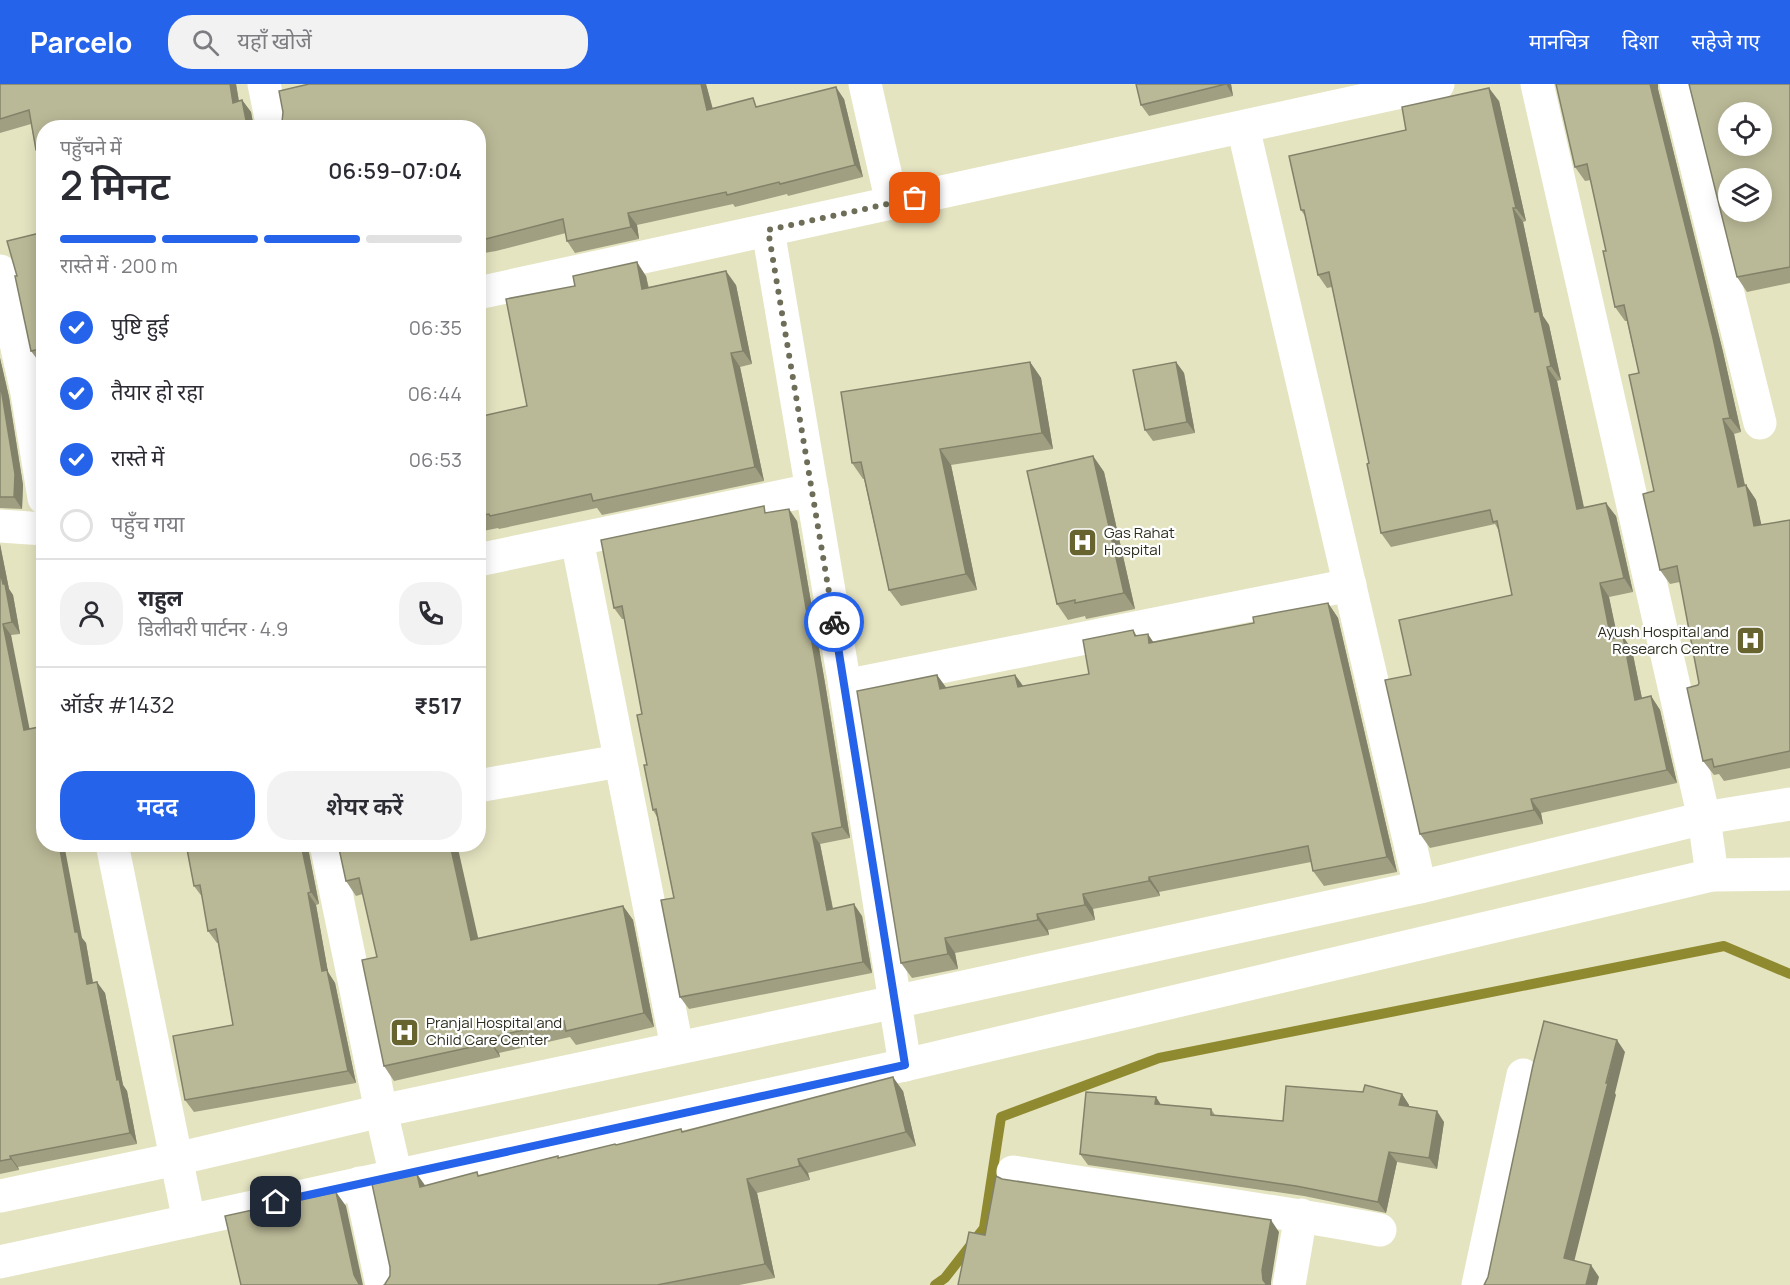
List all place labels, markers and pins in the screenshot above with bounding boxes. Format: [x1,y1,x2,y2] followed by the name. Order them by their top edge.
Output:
[889,172,940,223] pin
[1104,522,1175,560] place label: Gas Rahat Hospital
[1067,526,1099,558] hospital icon: Gas Rahat Hospital
[1597,621,1729,659] place label: Ayush Hospital and Research Centre
[1734,625,1766,657] hospital icon: Ayush Hospital and Research Centre
[426,1012,562,1050] place label: Pranjal Hospital and Child Care Center
[389,1016,421,1048] hospital icon: Pranjal Hospital and Child Care Center
[250,1176,301,1227] pin

